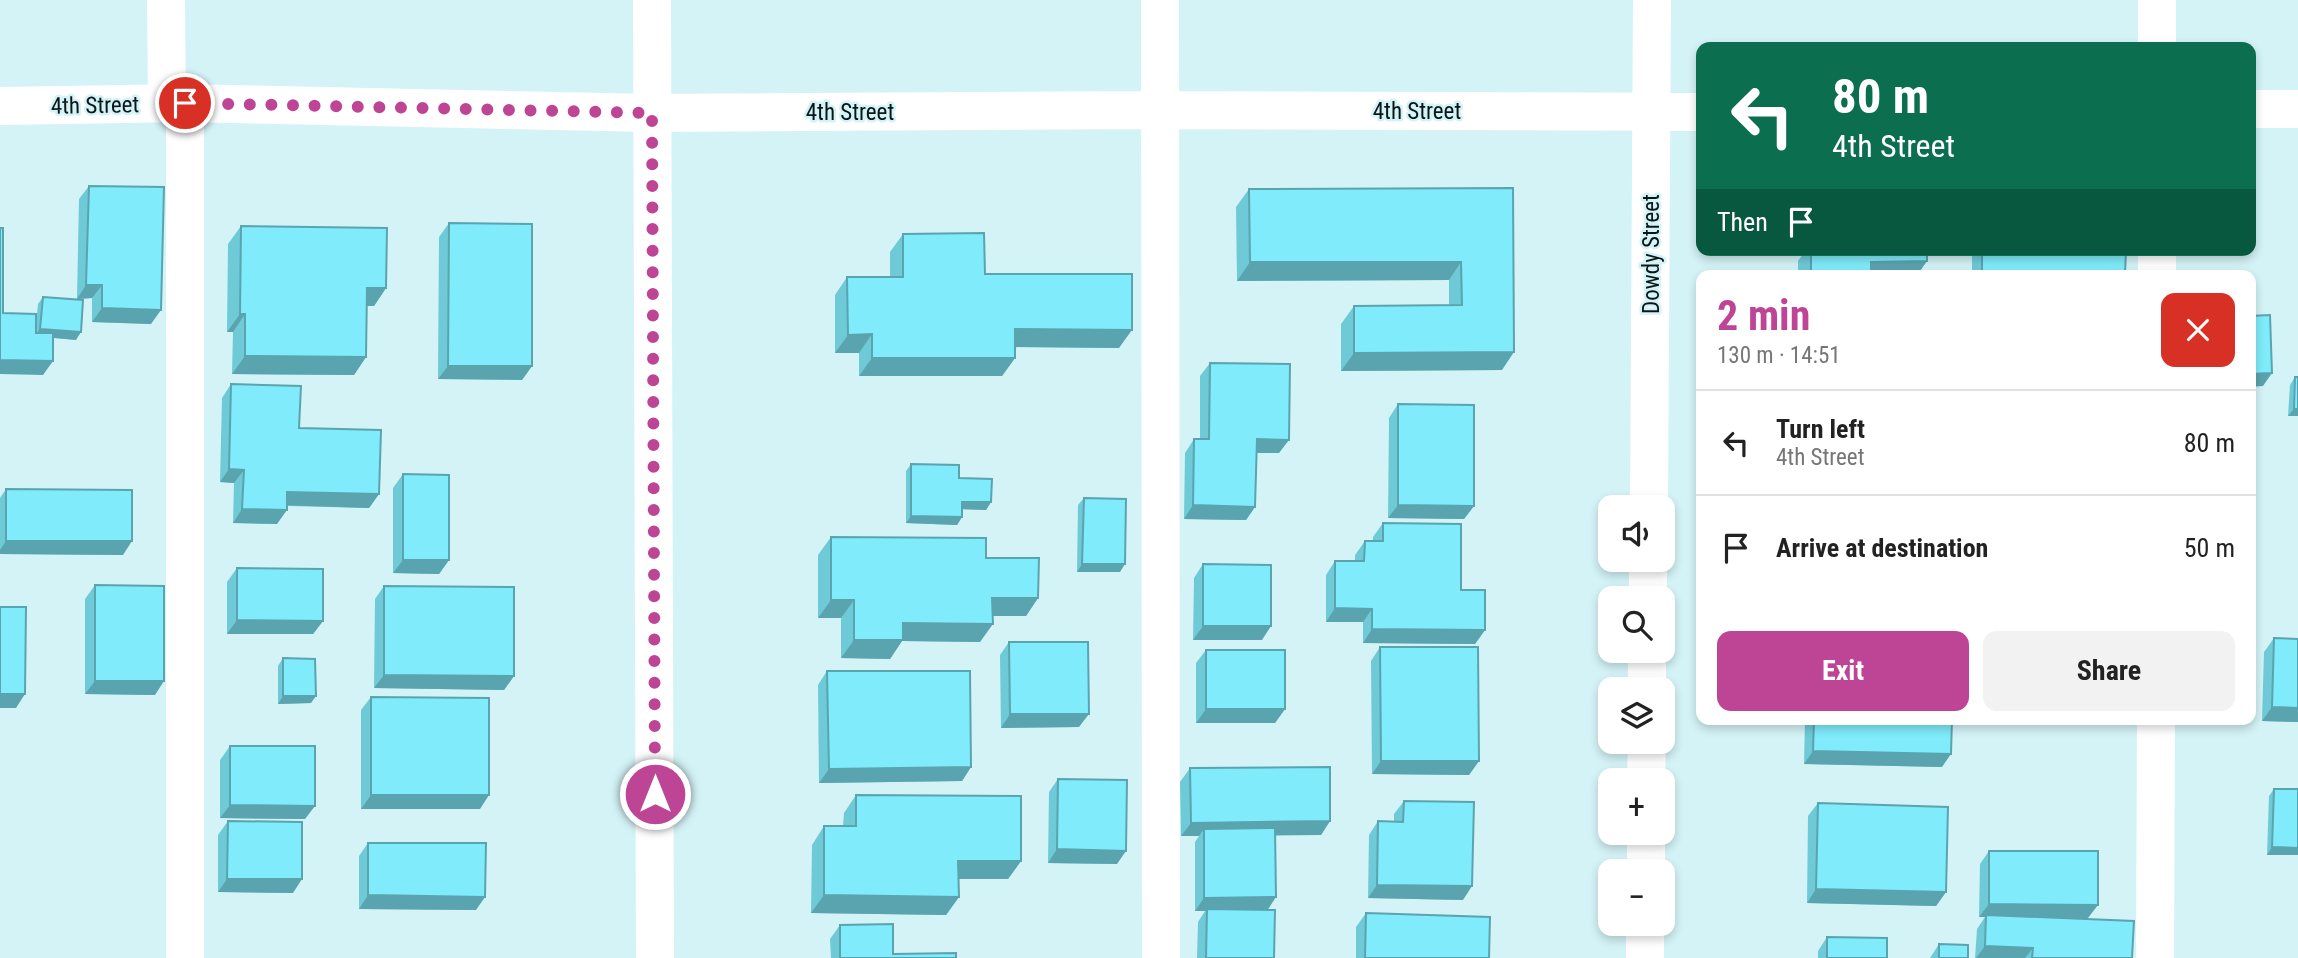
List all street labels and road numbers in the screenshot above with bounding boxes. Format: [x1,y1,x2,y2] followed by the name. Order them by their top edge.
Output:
[51,91,139,120] street label: 4th Street
[1373,98,1461,125] street label: 4th Street
[806,99,894,126] street label: 4th Street
[1638,194,1665,314] street label: Dowdy Street

